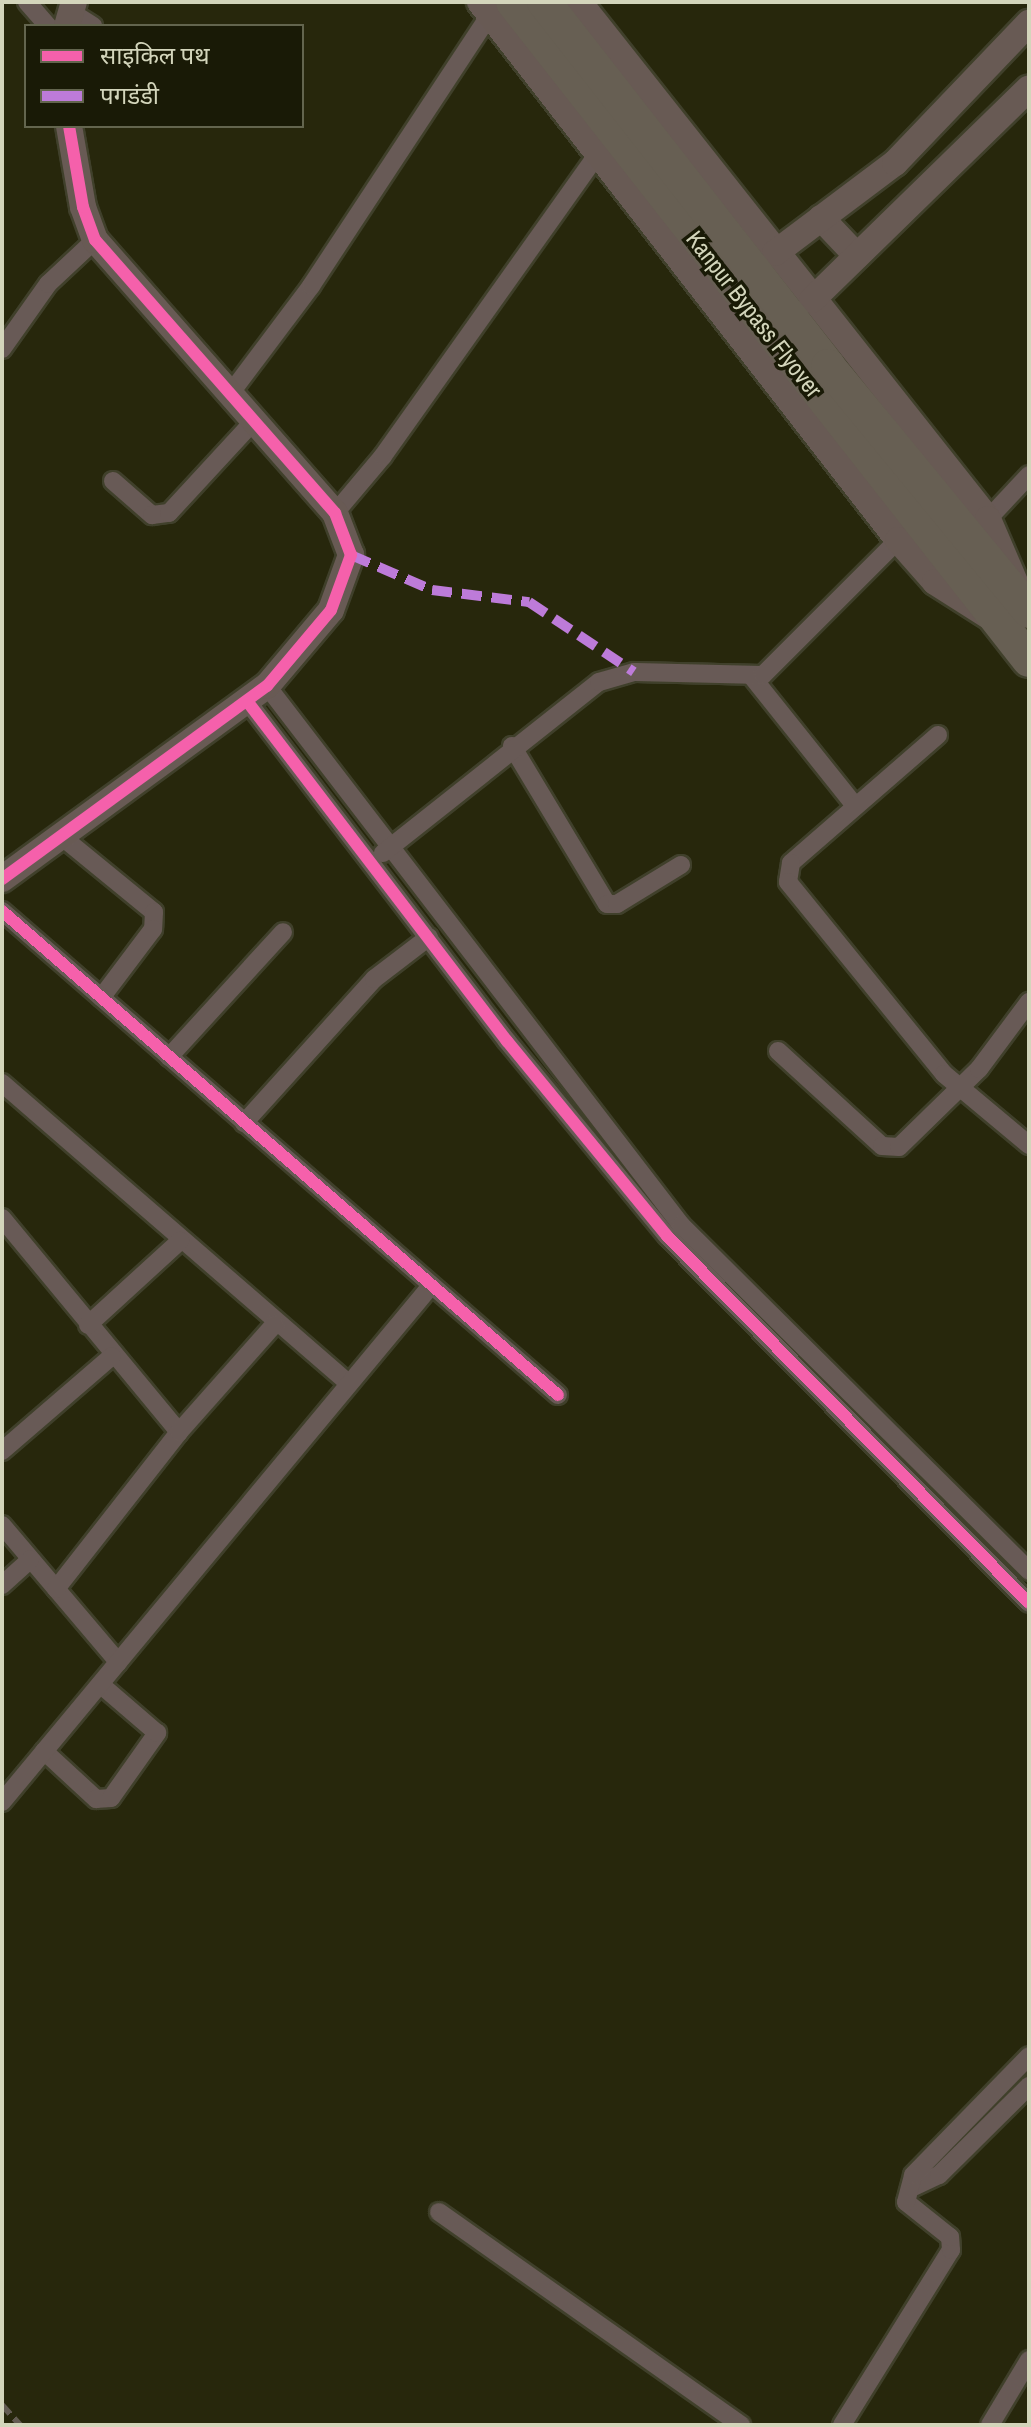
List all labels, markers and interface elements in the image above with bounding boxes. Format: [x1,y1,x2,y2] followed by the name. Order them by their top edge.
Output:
[24,24,304,128] legend
[100,39,210,71] text: साइकिल पथ
[100,79,159,111] text: पगडंडी
[680,225,828,403] street label: Kanpur Bypass Flyover

